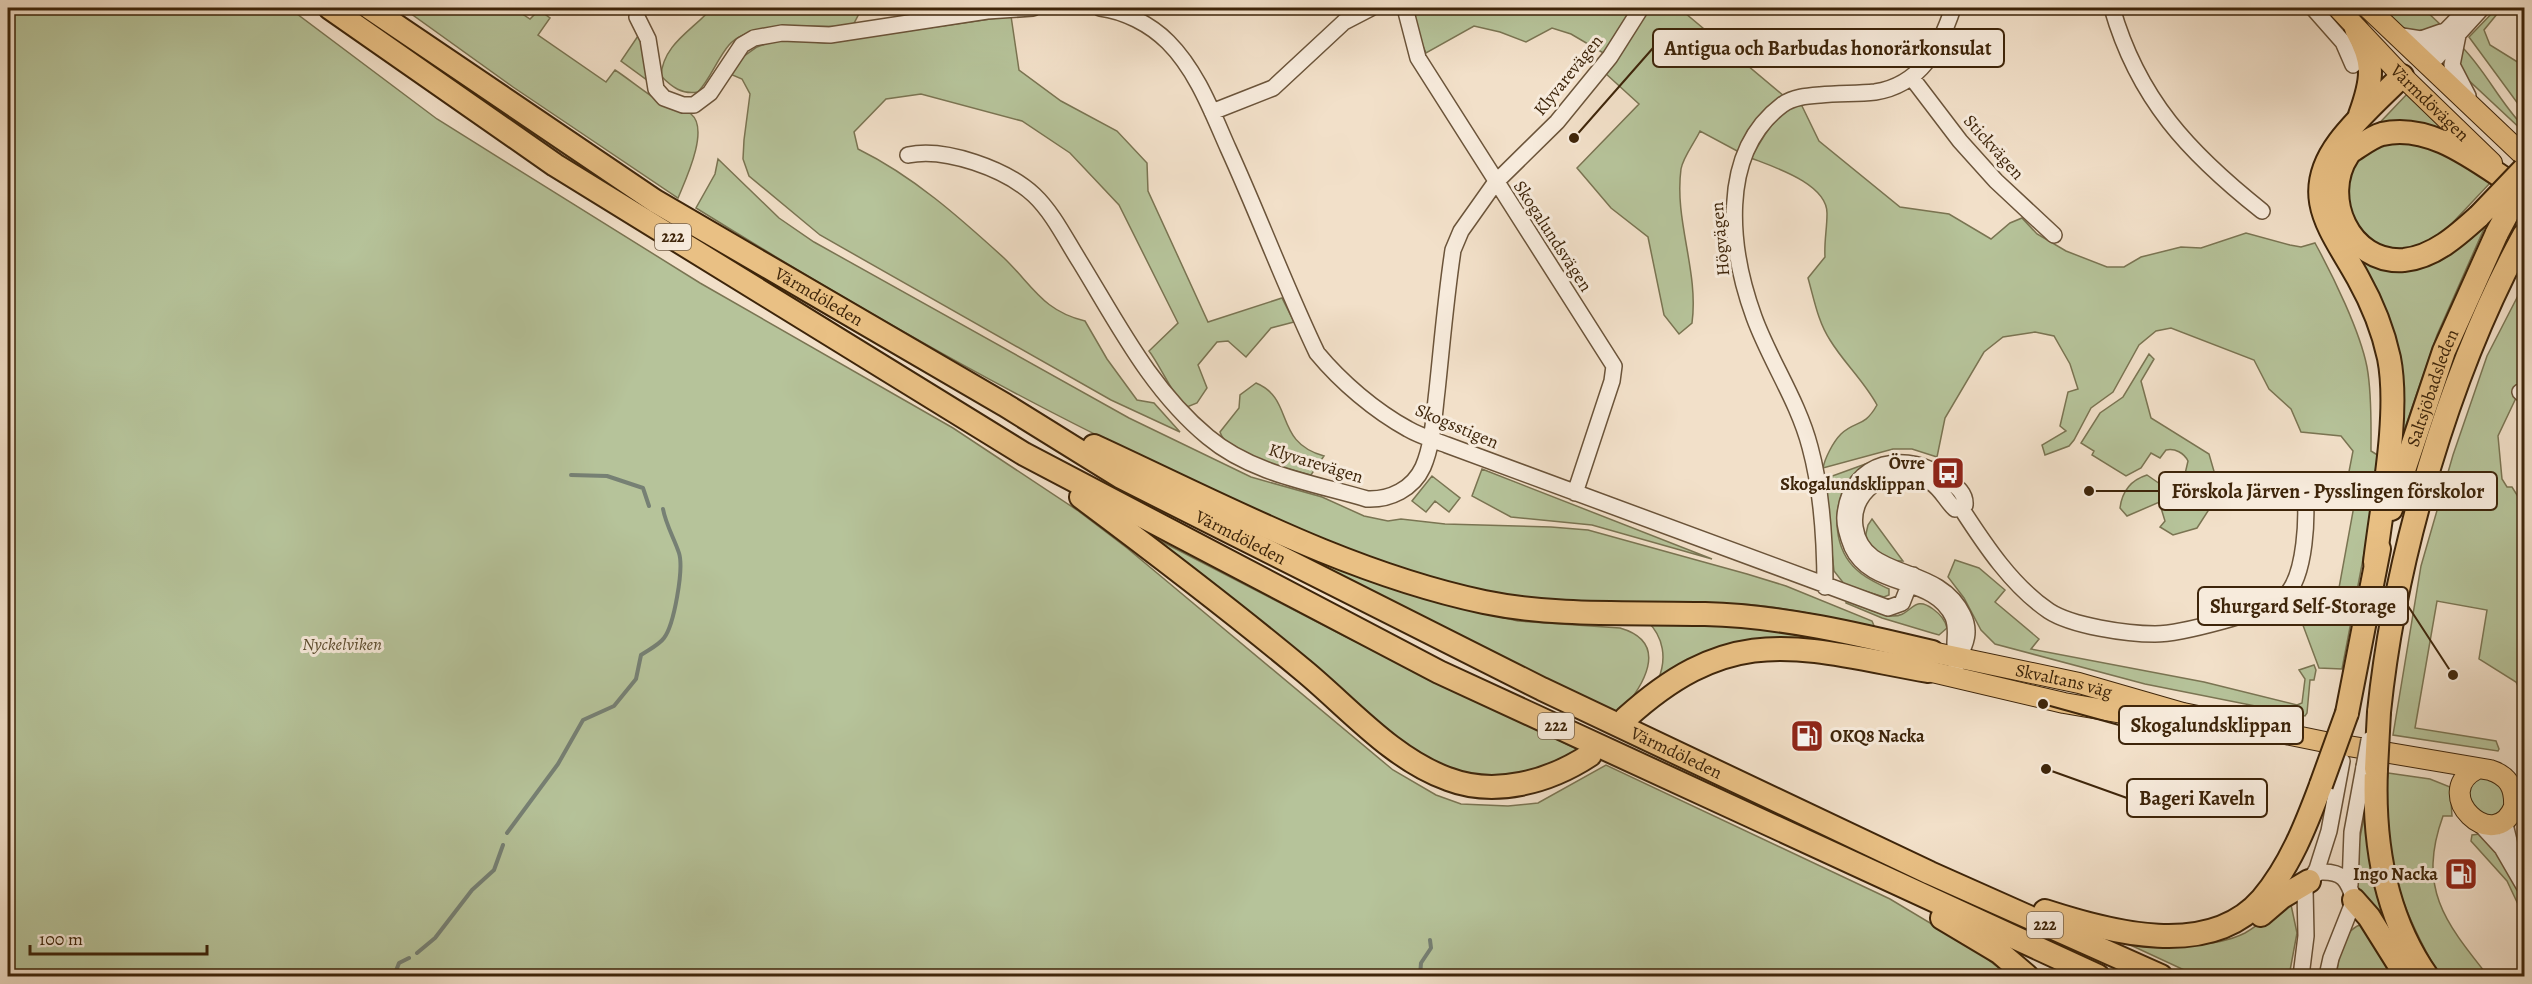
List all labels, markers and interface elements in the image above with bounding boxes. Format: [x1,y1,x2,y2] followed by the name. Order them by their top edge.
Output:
[1528,29,1608,121] street label: Klyvarevägen
[1653,29,2004,67] callout: Antigua och Barbudas honorärkonsulat
[1663,35,1992,62] text: Antigua och Barbudas honorärkonsulat
[2384,58,2475,147] street label: Värmdövägen
[1958,109,2030,185] street label: Stickvägen
[1508,176,1598,296] street label: Skogalundsvägen
[1705,201,1735,277] street label: Högvägen
[655,224,691,250] road number: 222
[769,261,868,332] street label: Värmdöleden
[2401,325,2464,450] street label: Saltsjöbadsleden
[1412,398,1502,454] street label: Skogsstigen
[1266,437,1366,489] street label: Klyvarevägen
[1780,451,1925,496] place label: Övre Skogalundsklippan
[1930,455,1966,491] bus stop icon: Övre Skogalundsklippan
[2159,472,2497,510] callout: Förskola Järven - Pysslingen förskolor
[2171,478,2485,505] text: Förskola Järven - Pysslingen förskolor
[1191,504,1290,570] street label: Värmdöleden
[2198,587,2408,625] callout: Shurgard Self-Storage
[2210,593,2396,620] text: Shurgard Self-Storage
[302,632,382,656] park label: Nyckelviken
[2013,658,2115,704] street label: Skvaltans väg
[2119,706,2303,744] callout: Skogalundsklippan
[2131,712,2291,739] text: Skogalundsklippan
[1538,713,1574,739] road number: 222
[1789,718,1825,754] fuel station icon: OKQ8 Nacka
[1626,720,1726,785] street label: Värmdöleden
[1830,724,1925,748] place label: OKQ8 Nacka
[2127,779,2267,817] callout: Bageri Kaveln
[2139,785,2255,812] text: Bageri Kaveln
[2443,856,2479,892] fuel station icon: Ingo Nacka
[2353,862,2438,886] place label: Ingo Nacka
[2027,912,2063,938] road number: 222
[30,918,207,956] scale bar
[39,927,83,951] text: 100 m

